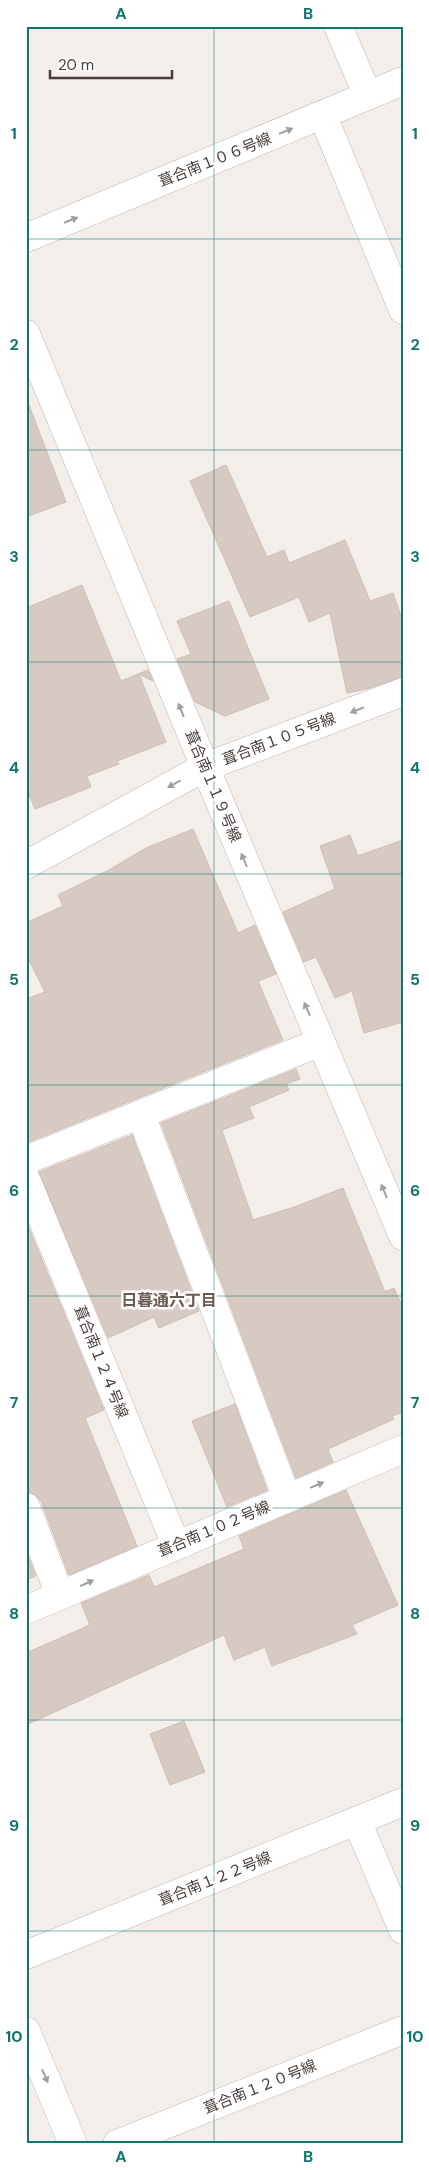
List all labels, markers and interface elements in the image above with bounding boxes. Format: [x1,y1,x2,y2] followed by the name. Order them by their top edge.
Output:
[115,3,127,24] text: A
[303,3,313,24] text: B
[50,48,172,80] scale bar
[58,55,94,75] text: 20 m
[11,123,17,144] text: 1
[412,123,418,144] text: 1
[279,127,294,135] one-way arrow
[156,128,274,192] street label: 葺合南１０６号線
[64,215,78,223] one-way arrow
[9,334,19,355] text: 2
[410,334,420,355] text: 2
[9,546,19,567] text: 3
[410,546,420,567] text: 3
[177,703,185,717] one-way arrow
[349,706,364,714] one-way arrow
[219,708,339,770] street label: 葺合南１０５号線
[180,727,246,845] street label: 葺合南１１９号線
[9,757,19,778] text: 4
[410,757,420,778] text: 4
[168,779,181,788] one-way arrow
[240,852,248,867] one-way arrow
[9,969,19,990] text: 5
[410,969,420,990] text: 5
[303,1002,311,1016] one-way arrow
[9,1180,19,1201] text: 6
[410,1180,420,1201] text: 6
[380,1183,388,1198] one-way arrow
[121,1290,217,1311] district label: 日暮通六丁目
[69,1303,133,1421] street label: 葺合南１２４号線
[10,1392,19,1413] text: 7
[411,1392,420,1413] text: 7
[310,1481,324,1489] one-way arrow
[155,1496,273,1562] street label: 葺合南１０２号線
[80,1579,94,1587] one-way arrow
[9,1603,19,1624] text: 8
[410,1603,420,1624] text: 8
[9,1815,19,1836] text: 9
[410,1815,420,1836] text: 9
[156,1847,274,1911] street label: 葺合南１２２号線
[5,2026,23,2047] text: 10
[406,2026,424,2047] text: 10
[201,2055,319,2119] street label: 葺合南１２０号線
[41,2069,49,2084] one-way arrow
[115,2146,127,2167] text: A
[303,2146,313,2167] text: B

